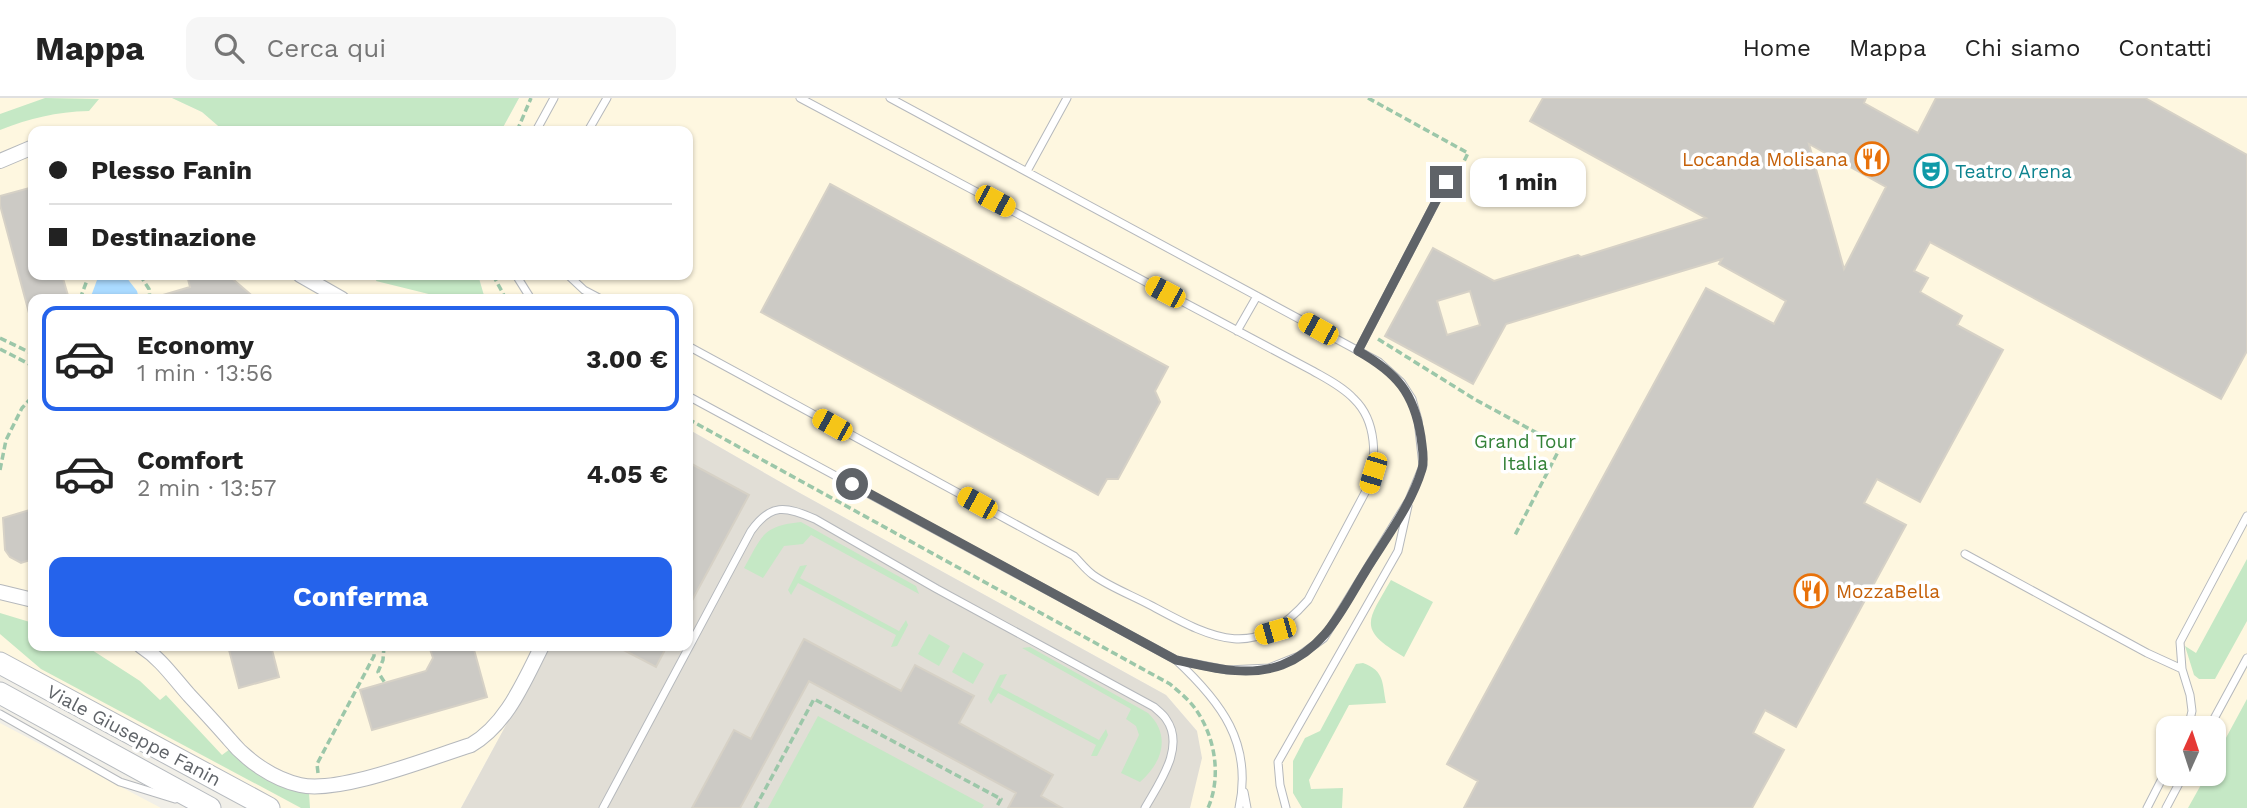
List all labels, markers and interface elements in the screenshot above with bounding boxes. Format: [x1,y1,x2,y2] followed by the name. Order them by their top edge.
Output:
[186,17,676,80] search box
[35,29,144,68] text: Mappa
[210,29,248,67] icon: search
[266,33,386,63] text: Cerca qui
[1742,34,1811,62] text: Home
[1849,34,1927,62] text: Mappa
[1965,34,2080,62] text: Chi siamo
[2118,34,2212,62] text: Contatti
[1853,140,1891,178] restaurant icon: Locanda Molisana
[1682,148,1848,171] place label: Locanda Molisana
[1912,152,1950,190] theatre icon: Teatro Arena
[91,155,252,185] text: Plesso Fanin
[1470,158,1586,206] callout: 1 min
[1955,160,2072,183] place label: Teatro Arena
[1430,166,1462,198] route end
[1498,169,1558,196] text: 1 min
[972,182,1019,220] car
[91,222,256,252] text: Destinazione
[1142,273,1189,311] car
[1295,310,1342,348] car
[53,327,116,390] icon: car
[137,330,254,360] text: Economy
[586,344,668,374] text: 3.00 €
[137,360,273,387] text: 1 min · 13:56
[809,406,856,444] car
[1474,430,1576,475] park label: Grand Tour Italia
[53,442,116,505] icon: car
[137,445,243,475] text: Comfort
[1357,450,1390,496] car
[587,459,668,489] text: 4.05 €
[836,468,868,500] route start
[137,475,276,502] text: 2 min · 13:57
[954,484,1001,522] car
[49,557,672,637] button: Conferma
[1792,572,1830,610] restaurant icon: MozzaBella
[1836,580,1940,603] place label: MozzaBella
[1252,615,1299,647] car
[43,680,225,791] street label: Viale Giuseppe Fanin
[2156,716,2226,786] north arrow
[2156,716,2226,786] map controls

